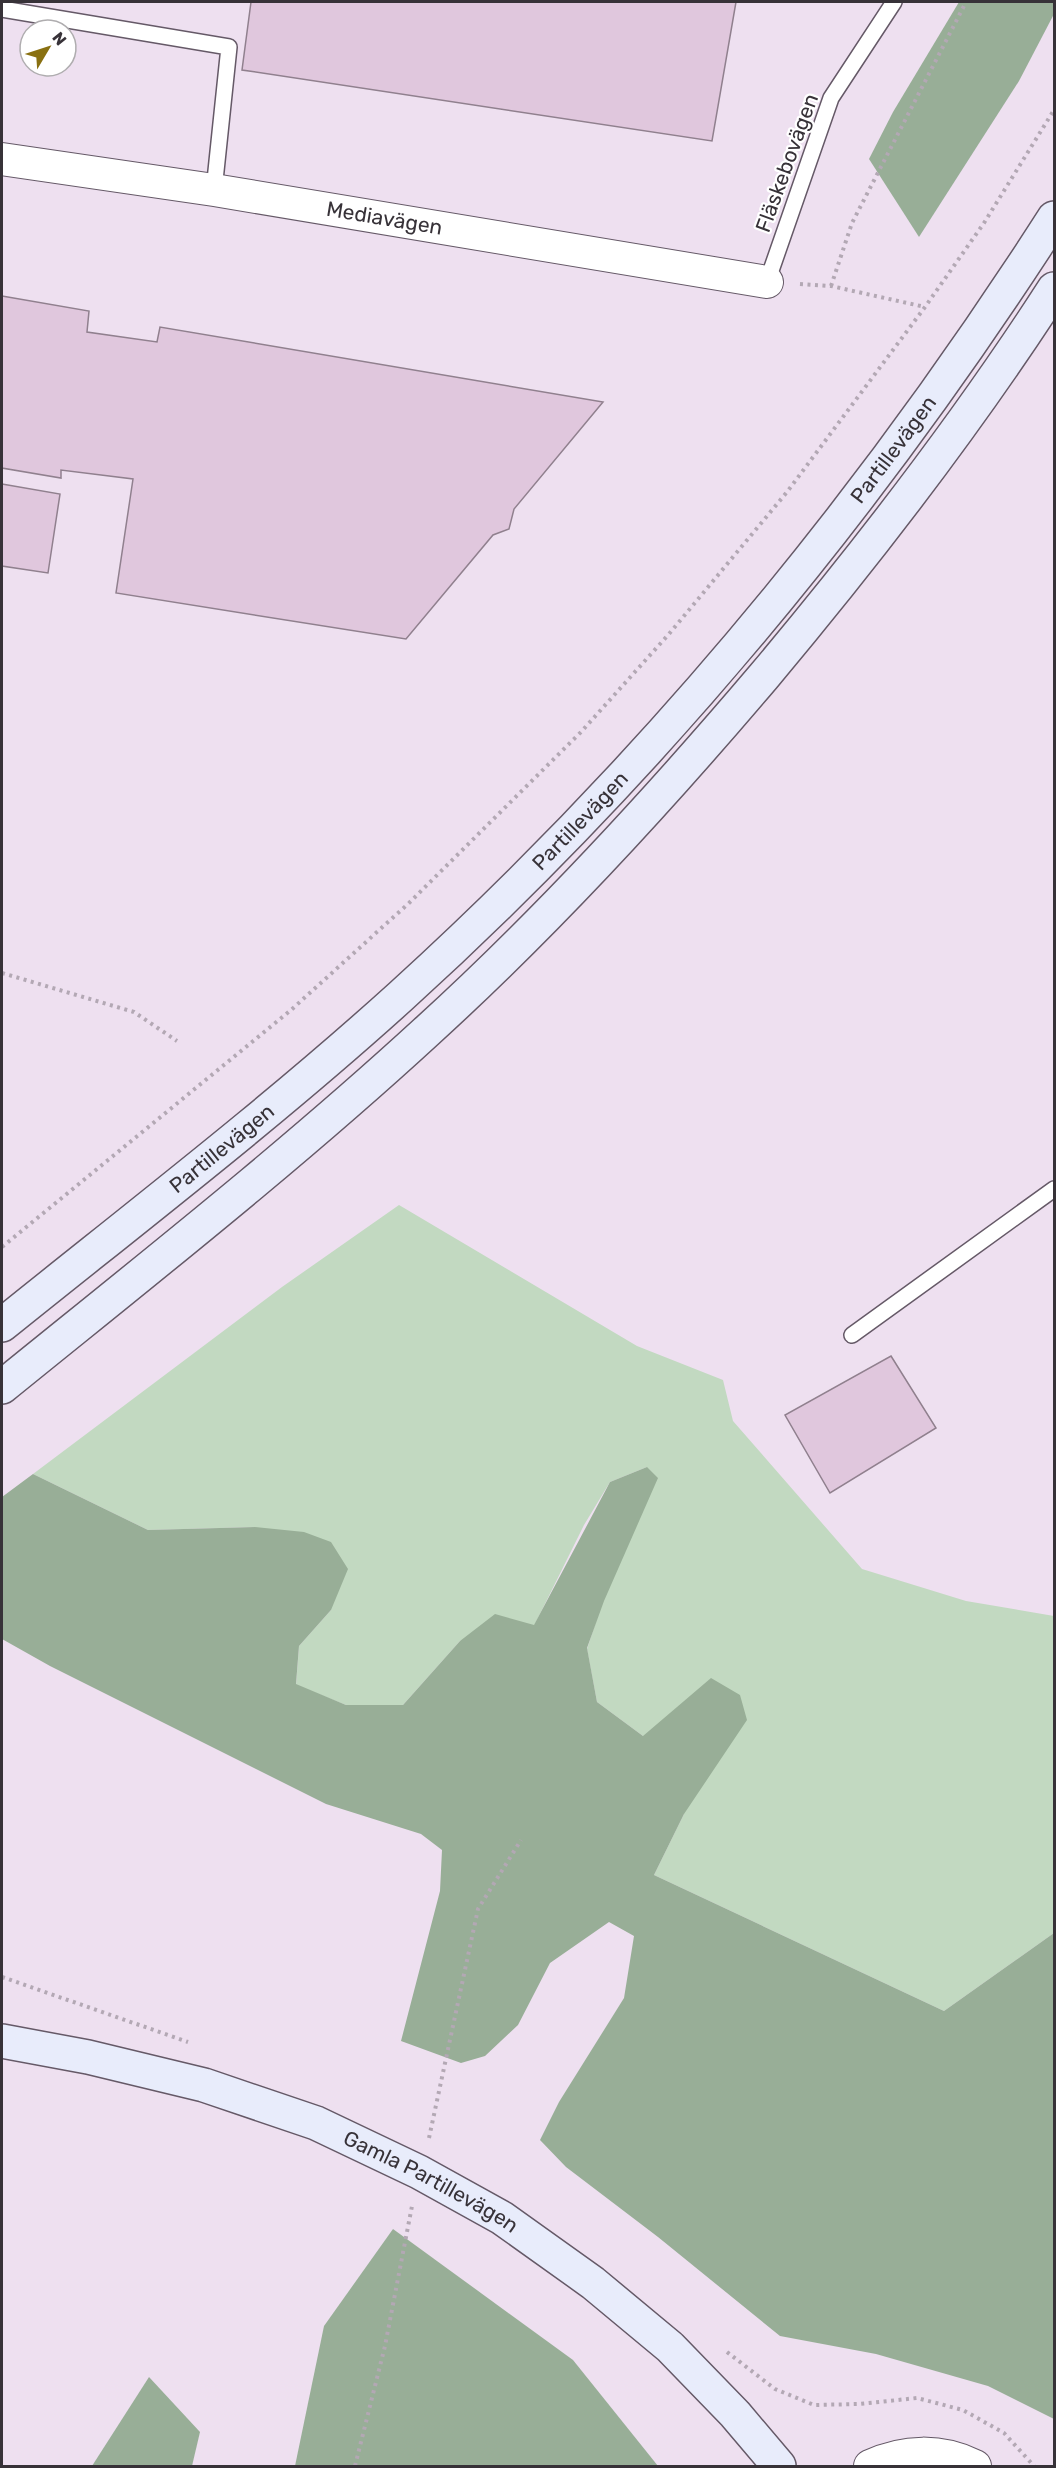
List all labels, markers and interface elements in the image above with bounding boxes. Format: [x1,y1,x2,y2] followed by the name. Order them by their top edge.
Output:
[18,18,78,78] north arrow
[48,28,70,49] text: N
[750,90,823,236] street label: Fläskebovägen
[325,196,444,240] street label: Mediavägen
[845,391,941,508] street label: Partillevägen
[527,766,633,875] street label: Partillevägen
[164,1098,279,1198] street label: Partillevägen
[340,2125,523,2238] street label: Gamla Partillevägen

